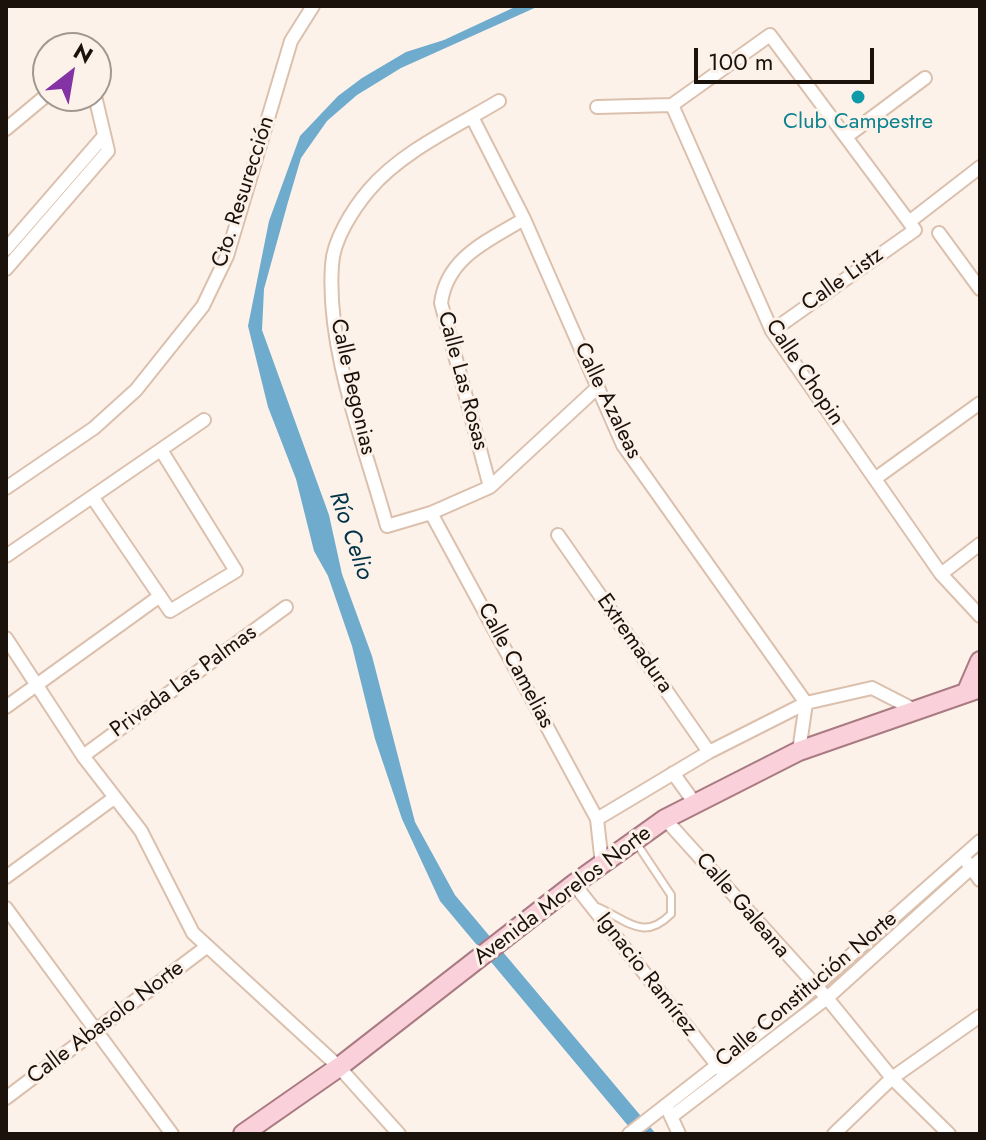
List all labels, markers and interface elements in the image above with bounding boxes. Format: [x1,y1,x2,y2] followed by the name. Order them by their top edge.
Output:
[32,32,112,112] north arrow
[698,32,878,82] scale bar
[68,35,99,71] text: N
[708,44,774,79] text: 100 m
[849,88,867,106] marker: Club Campestre
[783,110,933,136] place label: Club Campestre
[207,113,281,271] street label: Cto. Resurección
[797,242,889,318] street label: Calle Listz
[431,309,493,453] street label: Calle Las Rosas
[759,315,849,431] street label: Calle Chopin
[324,317,380,457] street label: Calle Begonias
[568,339,646,463] street label: Calle Azaleas
[322,488,378,584] water label: Río Celio
[590,589,678,699] street label: Extremadura
[471,599,559,733] street label: Calle Camelias
[106,620,262,744] street label: Privada Las Palmas
[469,821,657,971] street label: Avenida Morelos Norte
[689,848,795,964] street label: Calle Galeana
[711,906,903,1074] street label: Calle Constitución Norte
[590,908,702,1042] street label: Ignacio Ramírez
[23,956,189,1090] street label: Calle Abasolo Norte

